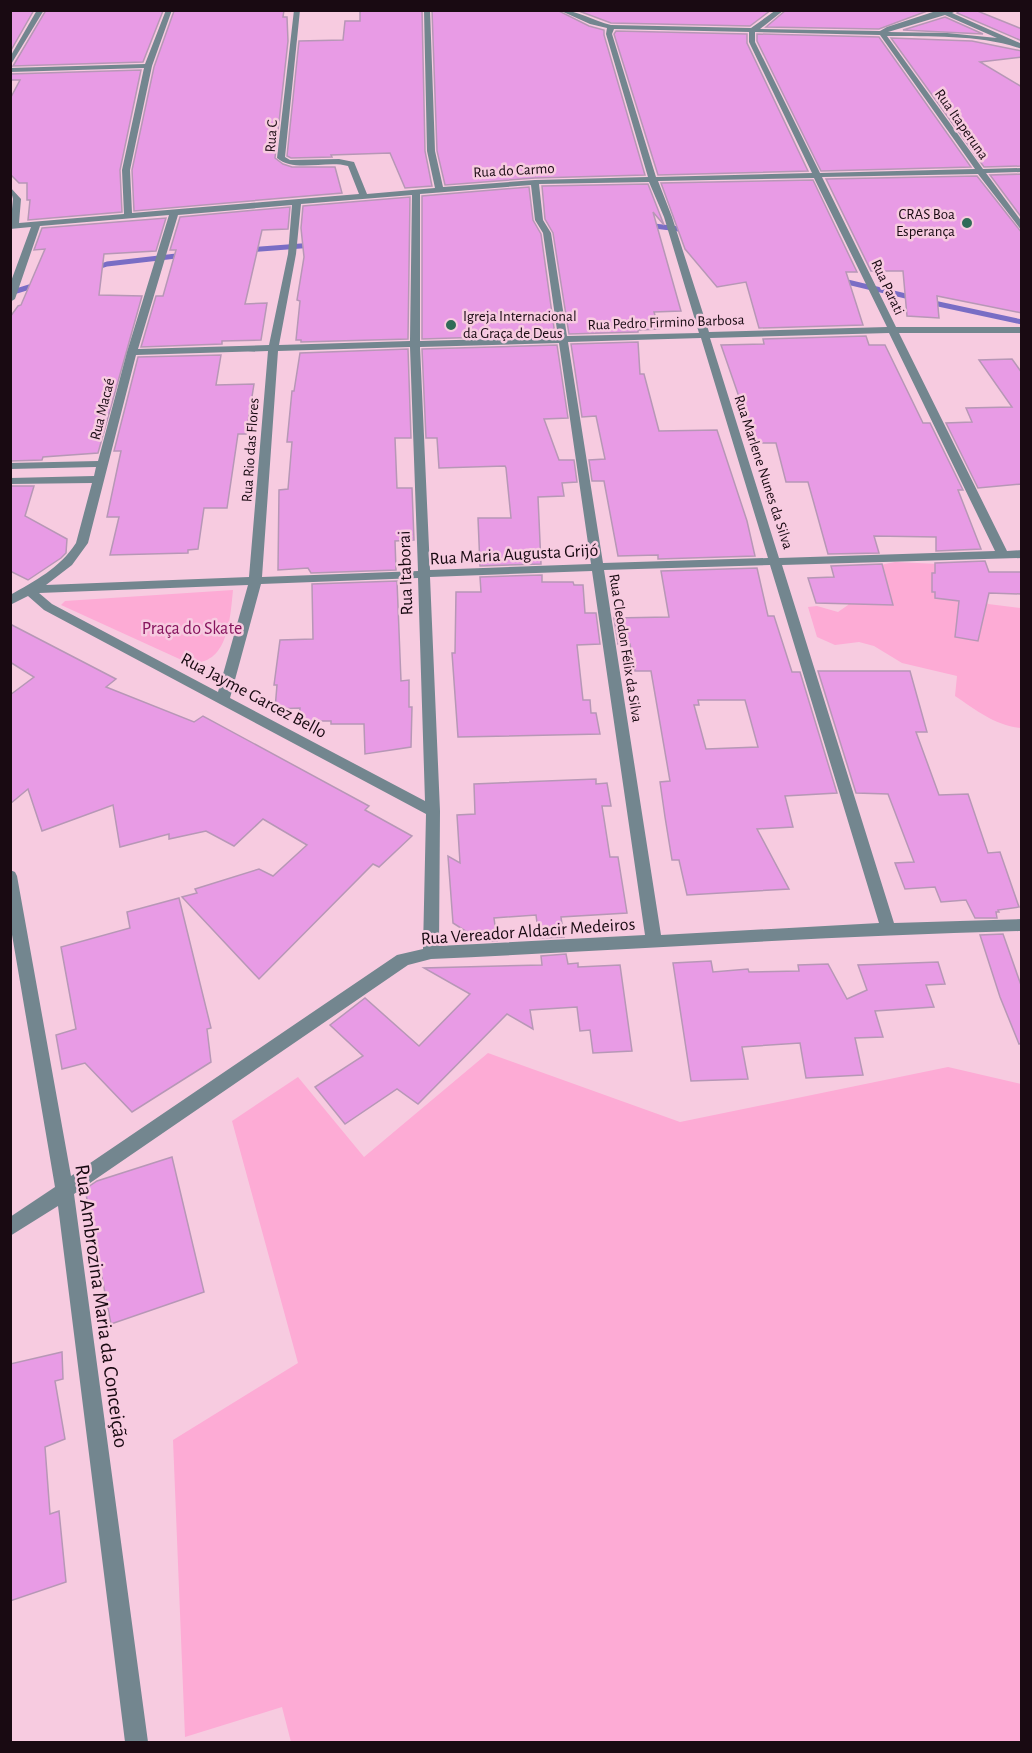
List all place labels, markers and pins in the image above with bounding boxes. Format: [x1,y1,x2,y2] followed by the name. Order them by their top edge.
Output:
[896,207,955,239] place label: CRAS Boa Esperança
[960,216,974,230] marker: CRAS Boa Esperança
[463,309,577,341] place label: Igreja Internacional da Graça de Deus
[444,318,458,332] marker: Igreja Internacional da Graça de Deus

